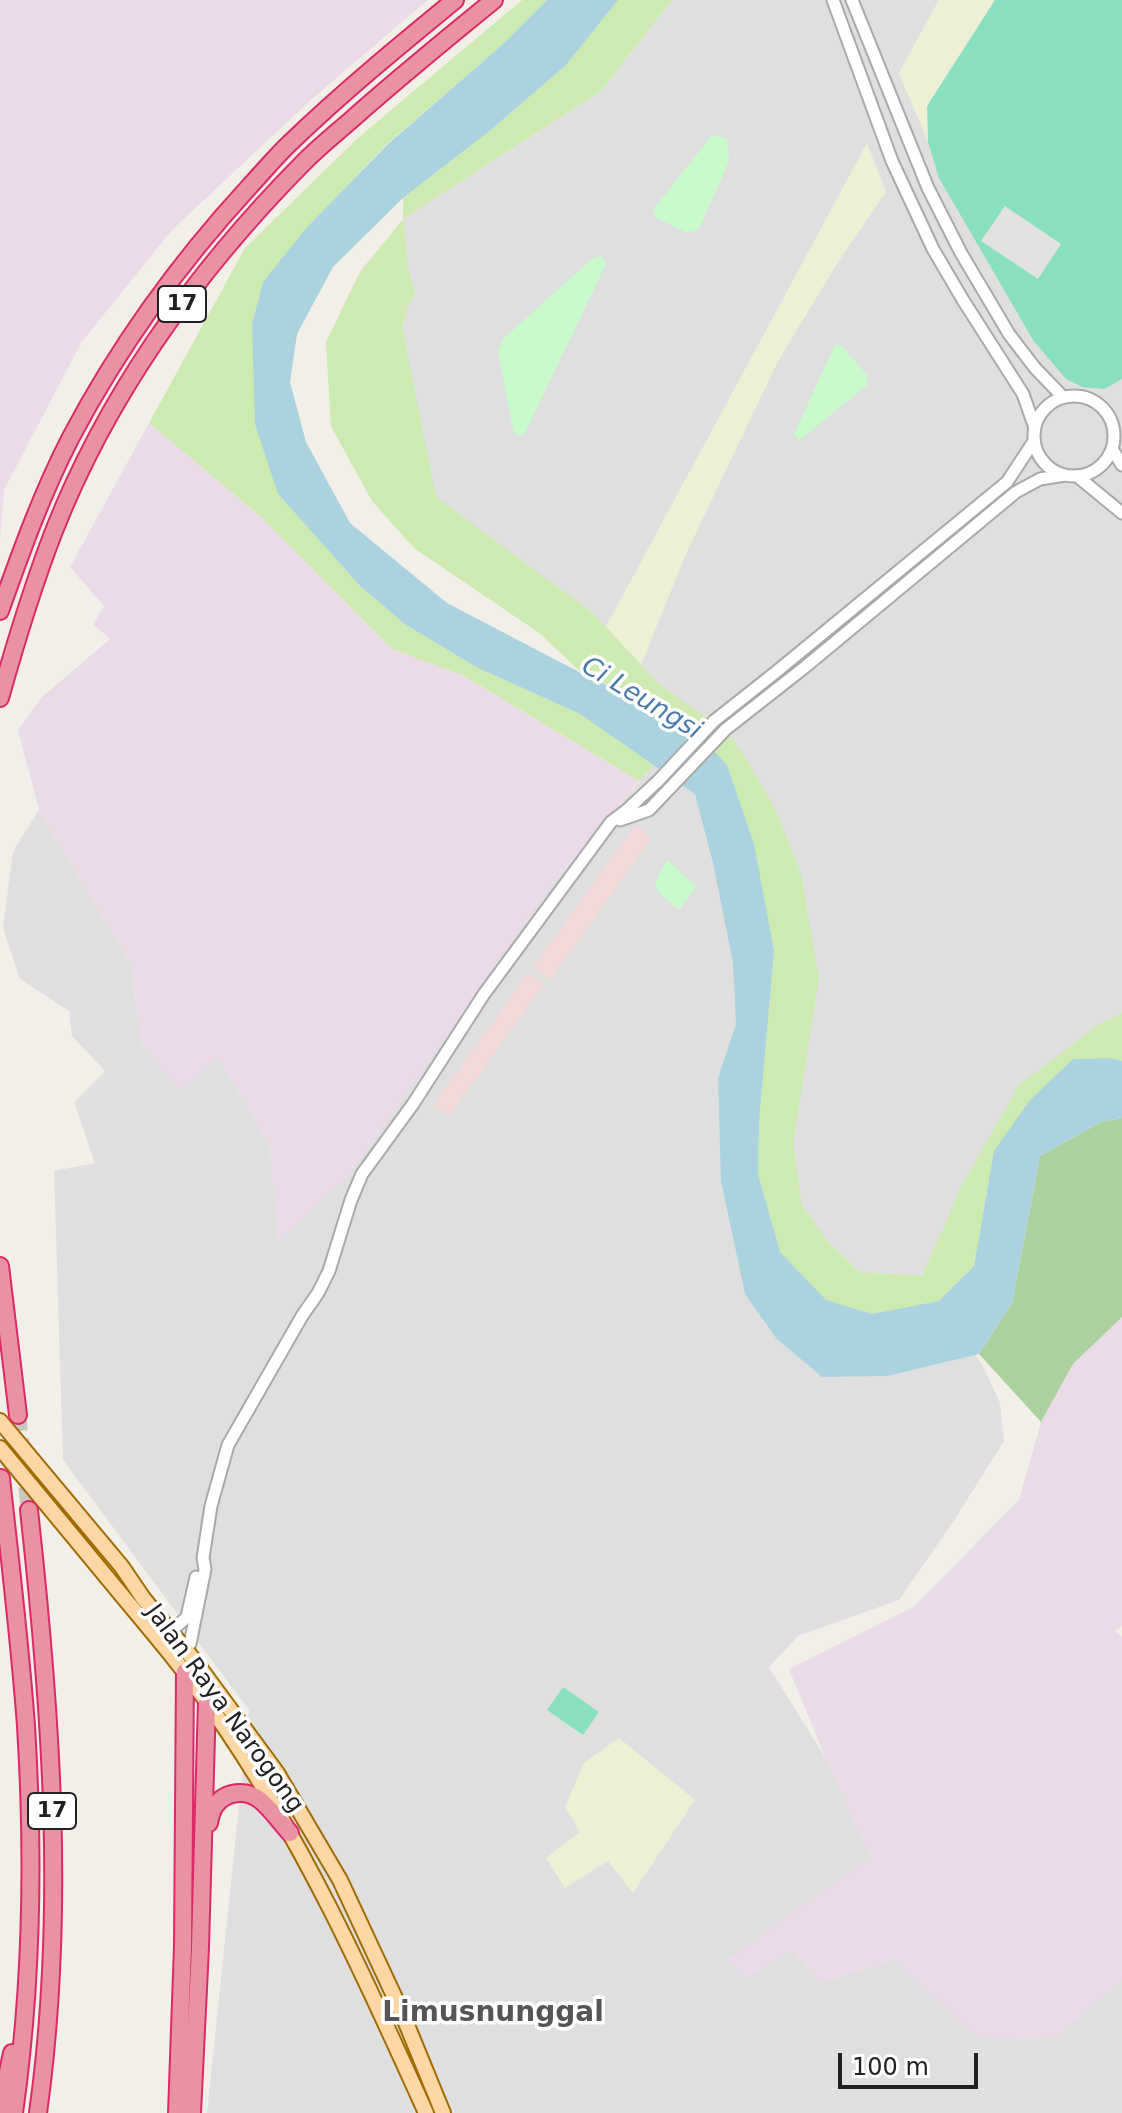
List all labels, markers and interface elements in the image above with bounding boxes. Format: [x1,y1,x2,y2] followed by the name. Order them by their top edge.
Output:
[158,286,206,322] road number: 17
[575,651,707,747] water label: Ci Leungsi
[139,1599,309,1819] street label: Jalan Raya Narogong
[28,1793,76,1829] road number: 17
[382,1997,604,2031] district label: Limusnunggal
[842,2037,982,2087] scale bar
[852,2053,929,2081] text: 100 m

